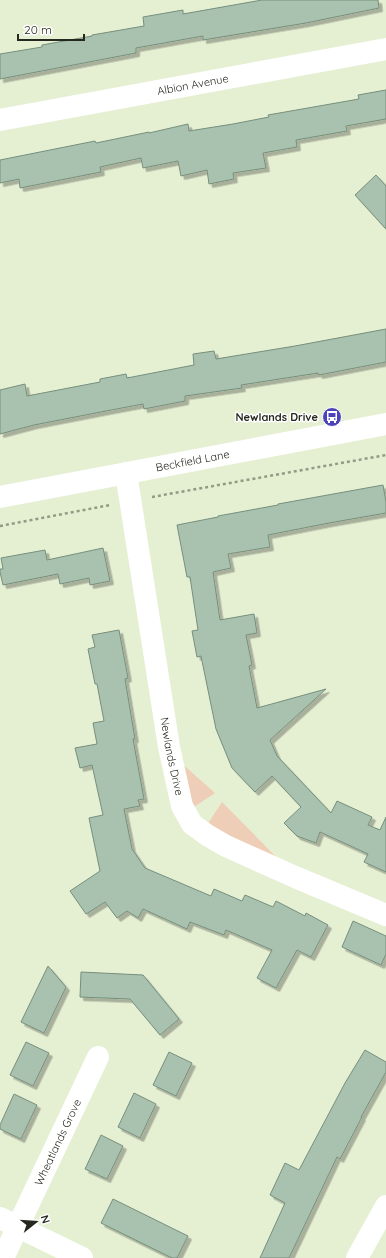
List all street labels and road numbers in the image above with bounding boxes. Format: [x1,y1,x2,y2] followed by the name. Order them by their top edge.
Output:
[156,71,230,98] street label: Albion Avenue
[155,447,231,474] street label: Beckfield Lane
[157,716,186,797] street label: Newlands Drive
[31,1097,84,1188] street label: Wheatlands Grove

